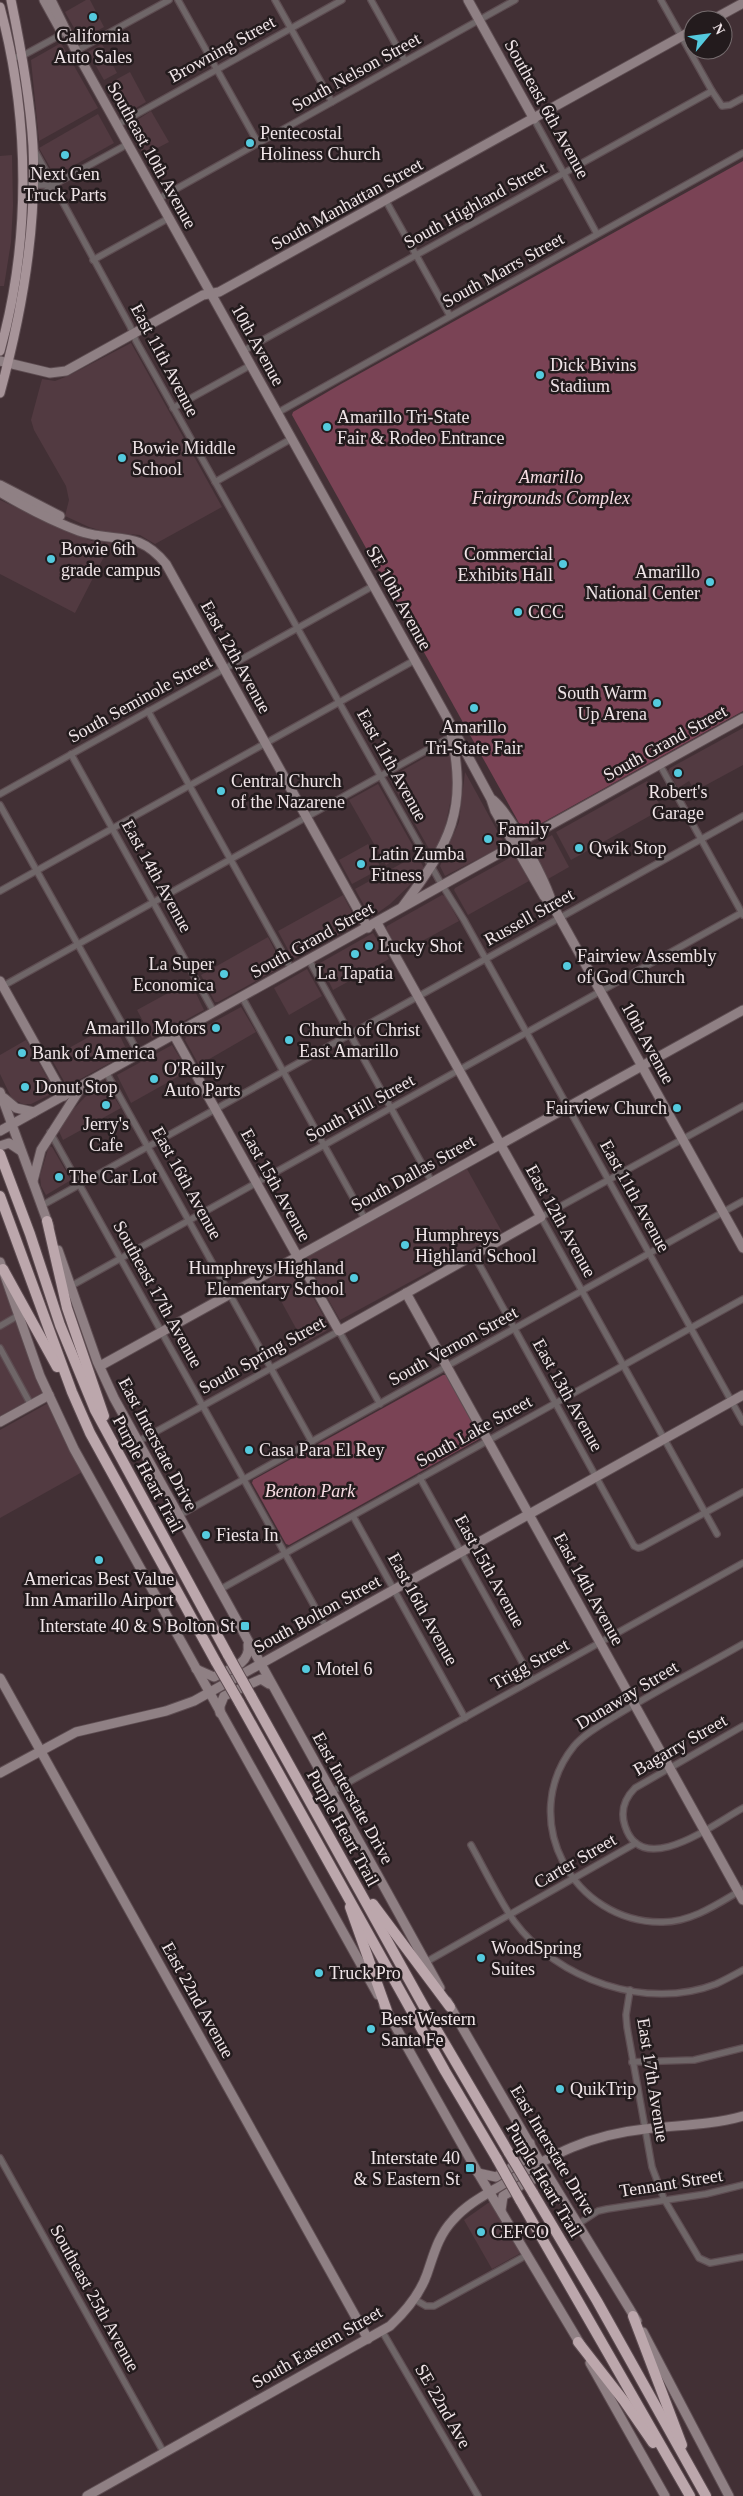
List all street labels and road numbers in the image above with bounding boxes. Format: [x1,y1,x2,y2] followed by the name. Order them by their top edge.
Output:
[165,12,279,86] street label: Browning Street
[288,28,424,116] street label: South Nelson Street
[501,36,593,182] street label: Southeast 6th Avenue
[103,78,201,232] street label: Southeast 10th Avenue
[268,154,426,254] street label: South Manhattan Street
[400,157,550,253] street label: South Highland Street
[439,228,567,312] street label: South Marrs Street
[127,300,203,420] street label: East 11th Avenue
[227,301,289,389] street label: 10th Avenue
[362,543,436,653] street label: SE 10th Avenue
[197,597,275,717] street label: East 12th Avenue
[65,651,215,747] street label: South Seminole Street
[600,701,730,785] street label: South Grand Street
[353,705,431,825] street label: East 11th Avenue
[118,816,196,936] street label: East 14th Avenue
[481,884,577,950] street label: Russell Street
[247,898,377,982] street label: South Grand Street
[617,999,679,1087] street label: 10th Avenue
[302,1070,418,1146] street label: South Hill Street
[148,1123,226,1243] street label: East 16th Avenue
[237,1125,315,1245] street label: East 15th Avenue
[347,1131,479,1215] street label: South Dallas Street
[596,1136,674,1256] street label: East 11th Avenue
[522,1161,600,1281] street label: East 12th Avenue
[109,1217,207,1371] street label: Southeast 17th Avenue
[385,1302,521,1390] street label: South Vernon Street
[195,1312,329,1398] street label: South Spring Street
[529,1335,607,1455] street label: East 13th Avenue
[114,1374,202,1514] street label: East Interstate Drive
[413,1391,535,1471] street label: South Lake Street
[109,1412,187,1536] street label: Purple Heart Trail
[451,1511,529,1631] street label: East 15th Avenue
[550,1529,628,1649] street label: East 14th Avenue
[384,1549,462,1669] street label: East 16th Avenue
[250,1571,384,1657] street label: South Bolton Street
[488,1634,572,1694] street label: Trigg Street
[572,1657,682,1733] street label: Dunaway Street
[630,1710,730,1780] street label: Bagarry Street
[308,1728,398,1868] street label: East Interstate Drive
[303,1766,383,1890] street label: Purple Heart Trail
[530,1829,620,1893] street label: Carter Street
[158,1938,238,2062] street label: East 22nd Avenue
[633,2016,673,2144] street label: East 17th Avenue
[506,2081,600,2219] street label: East Interstate Drive
[502,2119,586,2241] street label: Purple Heart Trail
[618,2165,724,2201] street label: Tennant Street
[46,2221,144,2375] street label: Southeast 25th Avenue
[248,2302,386,2392] street label: South Eastern Street
[411,2360,475,2452] street label: SE 22nd Ave

